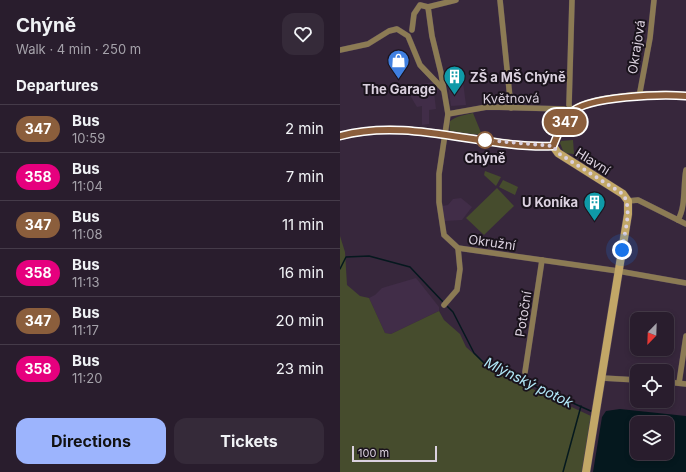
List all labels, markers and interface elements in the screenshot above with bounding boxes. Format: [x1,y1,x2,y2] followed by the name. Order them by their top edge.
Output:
[282,13,324,55] button: heart
[16,14,76,37] text: Chýně
[624,19,648,75] street label: Okrajová
[16,41,141,57] text: Walk · 4 min · 250 m
[386,48,412,81] shop icon: The Garage
[441,64,467,97] building icon: ZŠ a MŠ Chýně
[470,69,566,85] place label: ZŠ a MŠ Chýně
[16,76,98,95] text: Departures
[362,81,436,97] place label: The Garage
[482,90,540,106] street label: Květnová
[542,109,588,135] line badge: 347
[72,111,100,130] text: Bus
[552,113,578,130] text: 347
[285,119,324,138] text: 2 min
[25,120,51,137] text: 347
[72,130,105,146] text: 10:59
[476,131,494,149] marker: Chýně
[573,144,614,178] street label: Hlavní
[464,150,506,166] place label: Chýně
[72,159,100,178] text: Bus
[286,167,324,186] text: 7 min
[24,168,52,185] text: 358
[72,178,103,194] text: 11:04
[581,189,607,222] building icon: U Koníka
[522,194,578,210] place label: U Koníka
[72,207,100,226] text: Bus
[282,215,324,234] text: 11 min
[25,216,51,233] text: 347
[72,226,103,242] text: 11:08
[467,231,518,253] street label: Okružní
[612,240,632,260] your location
[72,255,100,274] text: Bus
[279,263,324,282] text: 16 min
[24,264,52,281] text: 358
[72,274,100,290] text: 11:13
[511,289,535,338] street label: Potoční
[72,303,100,322] text: Bus
[276,311,324,330] text: 20 min
[25,312,51,329] text: 347
[630,312,674,356] north arrow
[630,312,674,460] map controls
[72,322,99,338] text: 11:17
[72,351,100,370] text: Bus
[482,353,576,411] water label: Mlýnský potok
[276,359,324,378] text: 23 min
[24,360,52,377] text: 358
[630,364,674,408] button: locate
[72,370,102,386] text: 11:20
[630,416,674,460] button: layers
[16,418,166,464] button: Directions
[174,418,324,464] button: Tickets
[352,444,437,463] scale bar
[358,446,389,460] text: 100 m

